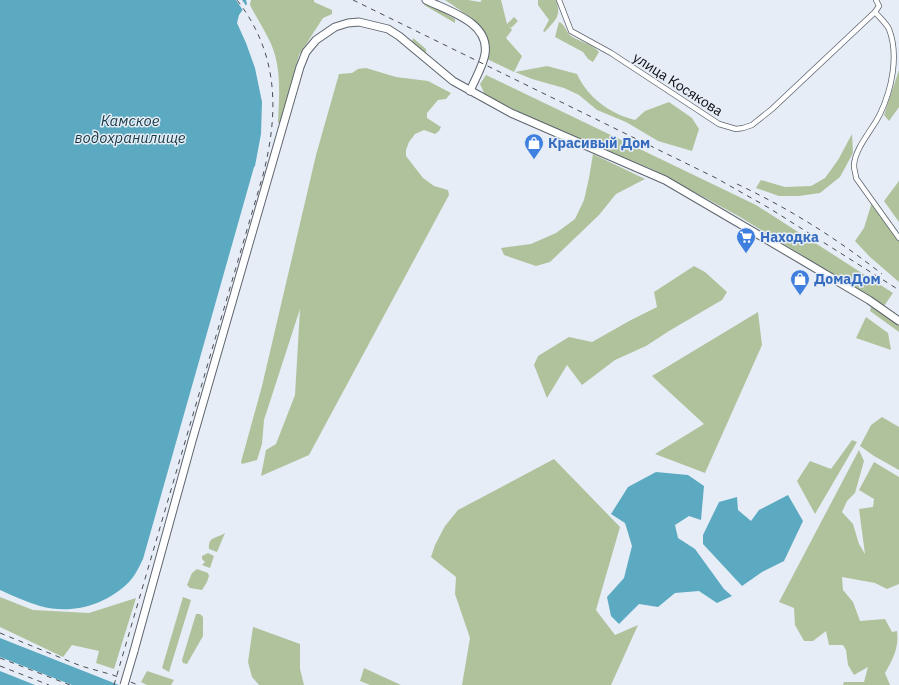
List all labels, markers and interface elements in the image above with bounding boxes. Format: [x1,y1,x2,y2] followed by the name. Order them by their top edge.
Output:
[630,48,727,120] street label: улица Косякова
[74,111,186,147] water label: Камское водохранилище
[523,132,545,160] shop icon: Красивый Дом
[548,134,650,152] place label: Красивый Дом
[735,226,757,254] supermarket icon: Находка
[760,228,819,246] place label: Находка
[789,268,811,296] shop icon: ДомаДом
[814,270,881,288] place label: ДомаДом

